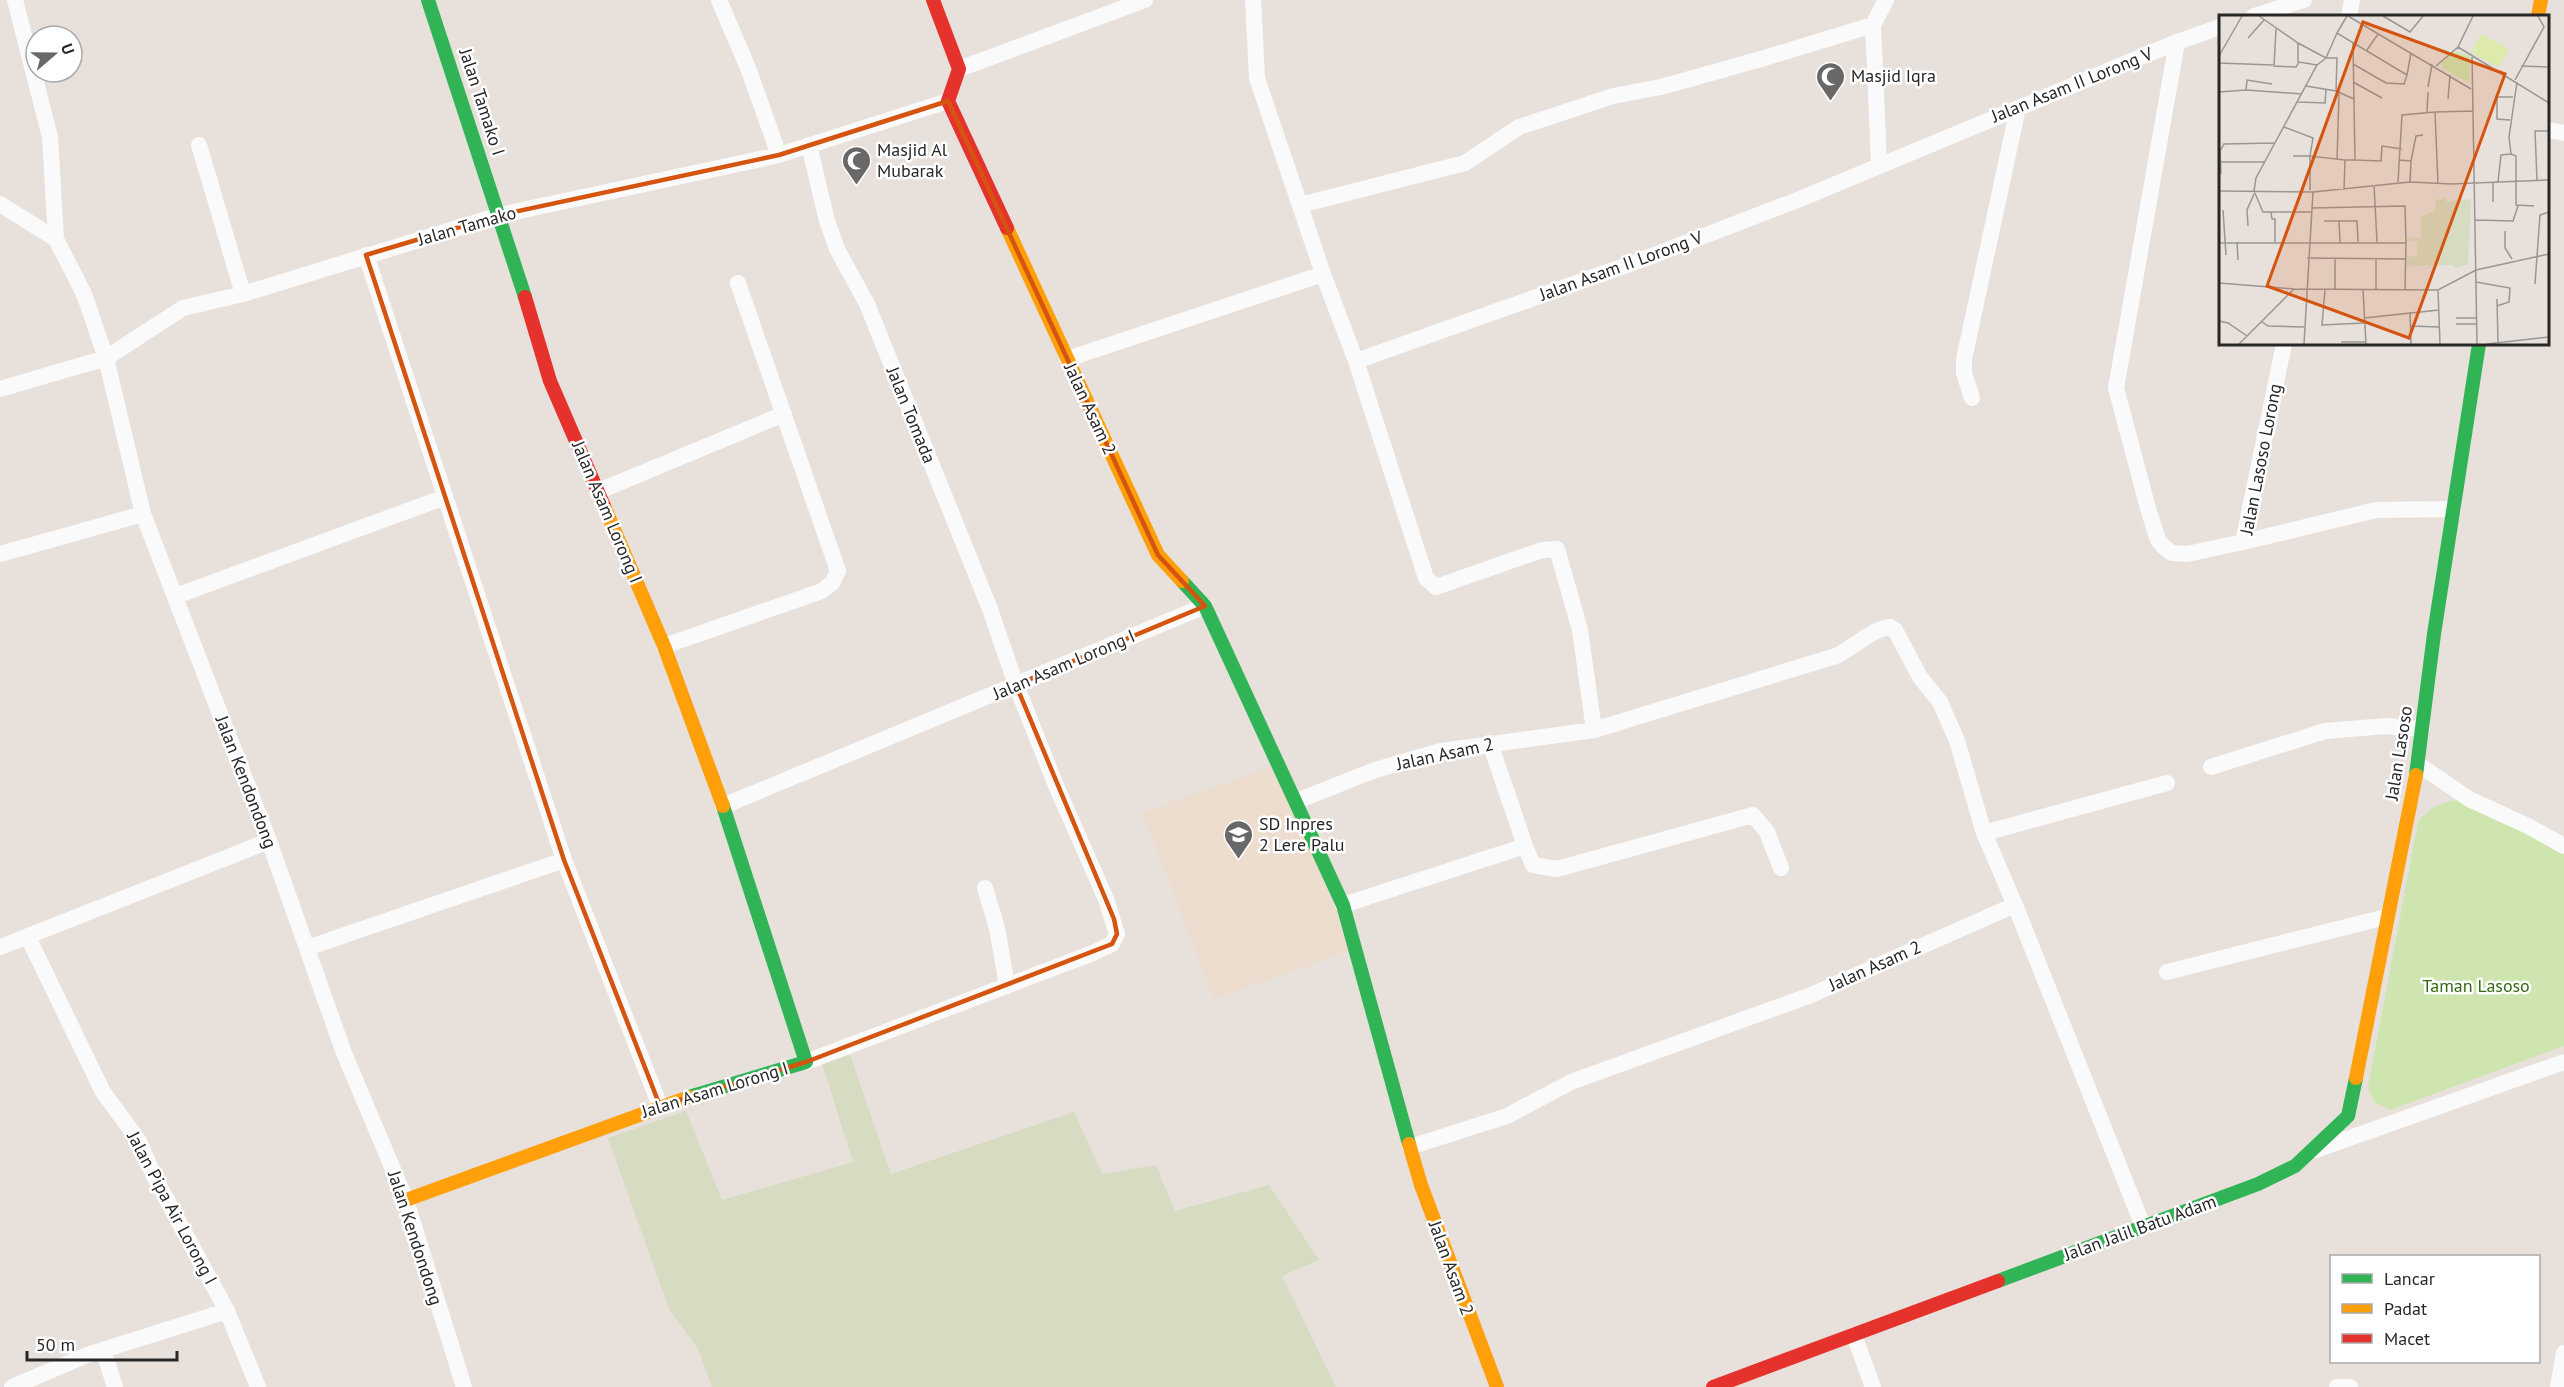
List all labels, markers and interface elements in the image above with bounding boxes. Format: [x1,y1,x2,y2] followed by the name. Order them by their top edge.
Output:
[2219,15,2549,345] inset map
[24,24,84,84] north arrow
[57,41,79,57] text: U
[1987,41,2156,128] street label: Jalan Asam II Lorong V
[454,44,511,158] street label: Jalan Tamako I
[1814,60,1846,102] mosque icon: Masjid Iqra
[1851,64,1936,87] place label: Masjid Iqra
[877,138,948,182] place label: Masjid Al Mubarak
[840,144,872,186] mosque icon: Masjid Al Mubarak
[414,201,519,251] street label: Jalan Tamako
[1535,225,1706,306] street label: Jalan Asam II Lorong V
[1059,358,1122,458] street label: Jalan Asam 2
[881,362,941,466] street label: Jalan Tomada
[2234,381,2286,537] street label: Jalan Lasoso Lorong
[567,436,648,586] street label: Jalan Asam Lorong I
[988,624,1138,705] street label: Jalan Asam Lorong I
[2380,704,2417,803] street label: Jalan Lasoso
[210,711,282,851] street label: Jalan Kendondong
[1393,732,1496,775] street label: Jalan Asam 2
[1259,812,1344,856] place label: SD Inpres 2 Lere Palu
[1222,818,1254,860] school or university icon: SD Inpres 2 Lere Palu
[1824,935,1925,997] street label: Jalan Asam 2
[2422,974,2530,997] park label: Taman Lasoso
[638,1056,791,1123] street label: Jalan Asam Lorong I
[122,1126,223,1288] street label: Jalan Pipa Air Lorong I
[383,1167,448,1308] street label: Jalan Kendondong
[2060,1189,2219,1266] street label: Jalan Jalil Batu Adam
[1423,1217,1479,1318] street label: Jalan Asam 2
[2330,1255,2540,1363] legend
[2384,1267,2435,1290] text: Lancar
[2384,1297,2427,1320] text: Padat
[27,1324,177,1362] scale bar
[2384,1327,2430,1350] text: Macet
[36,1333,75,1356] text: 50 m

